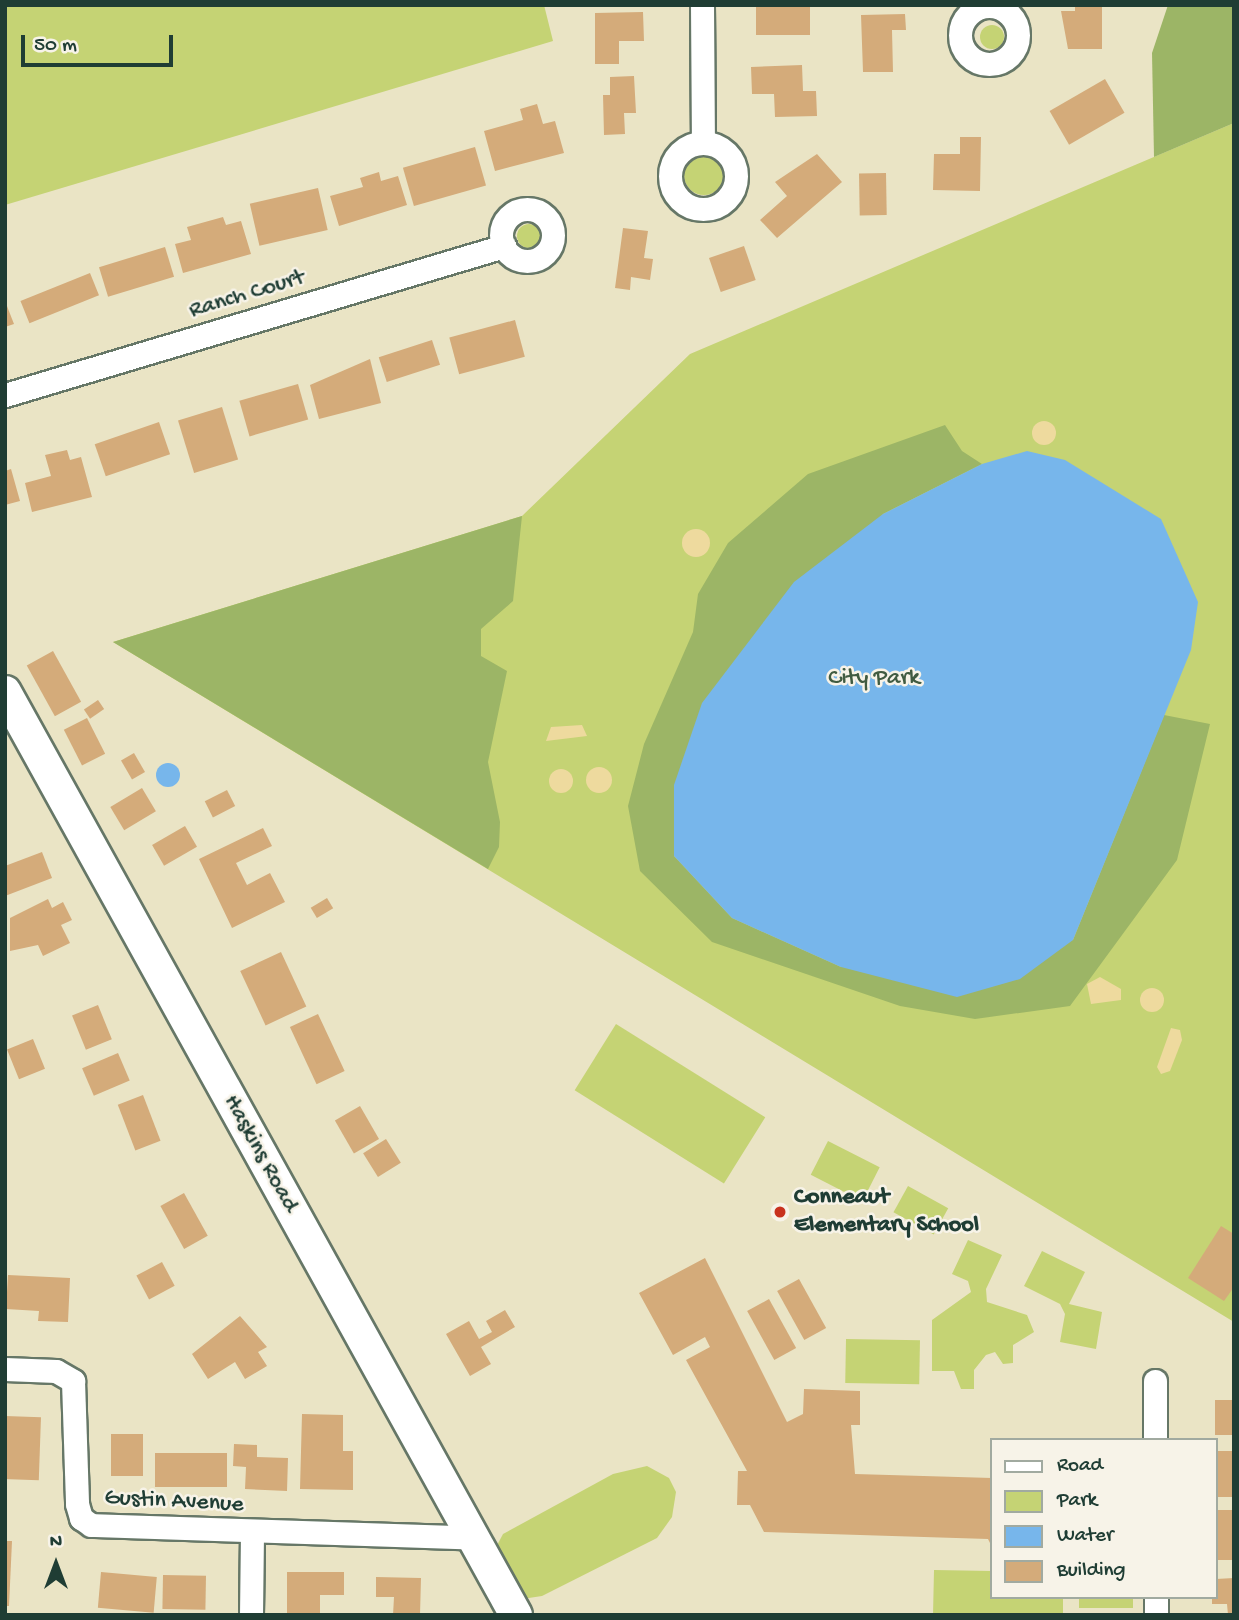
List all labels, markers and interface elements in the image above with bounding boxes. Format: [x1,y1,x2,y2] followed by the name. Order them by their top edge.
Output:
[24,21,177,65] scale bar
[34,34,77,59] text: 50 m
[186,264,308,326] street label: Ranch Court
[828,665,920,693] park label: City Park
[216,1090,304,1218] street label: Haskins Road
[794,1184,979,1240] place label: Conneaut Elementary School
[772,1204,788,1220] marker: Conneaut Elementary School
[990,1438,1218,1599] legend
[1057,1454,1103,1479] text: Road
[104,1484,244,1520] street label: Gustin Avenue
[1057,1489,1097,1514] text: Park
[1057,1524,1113,1549] text: Water
[21,1529,91,1599] north arrow
[50,1531,62,1554] text: N
[1057,1559,1126,1584] text: Building

